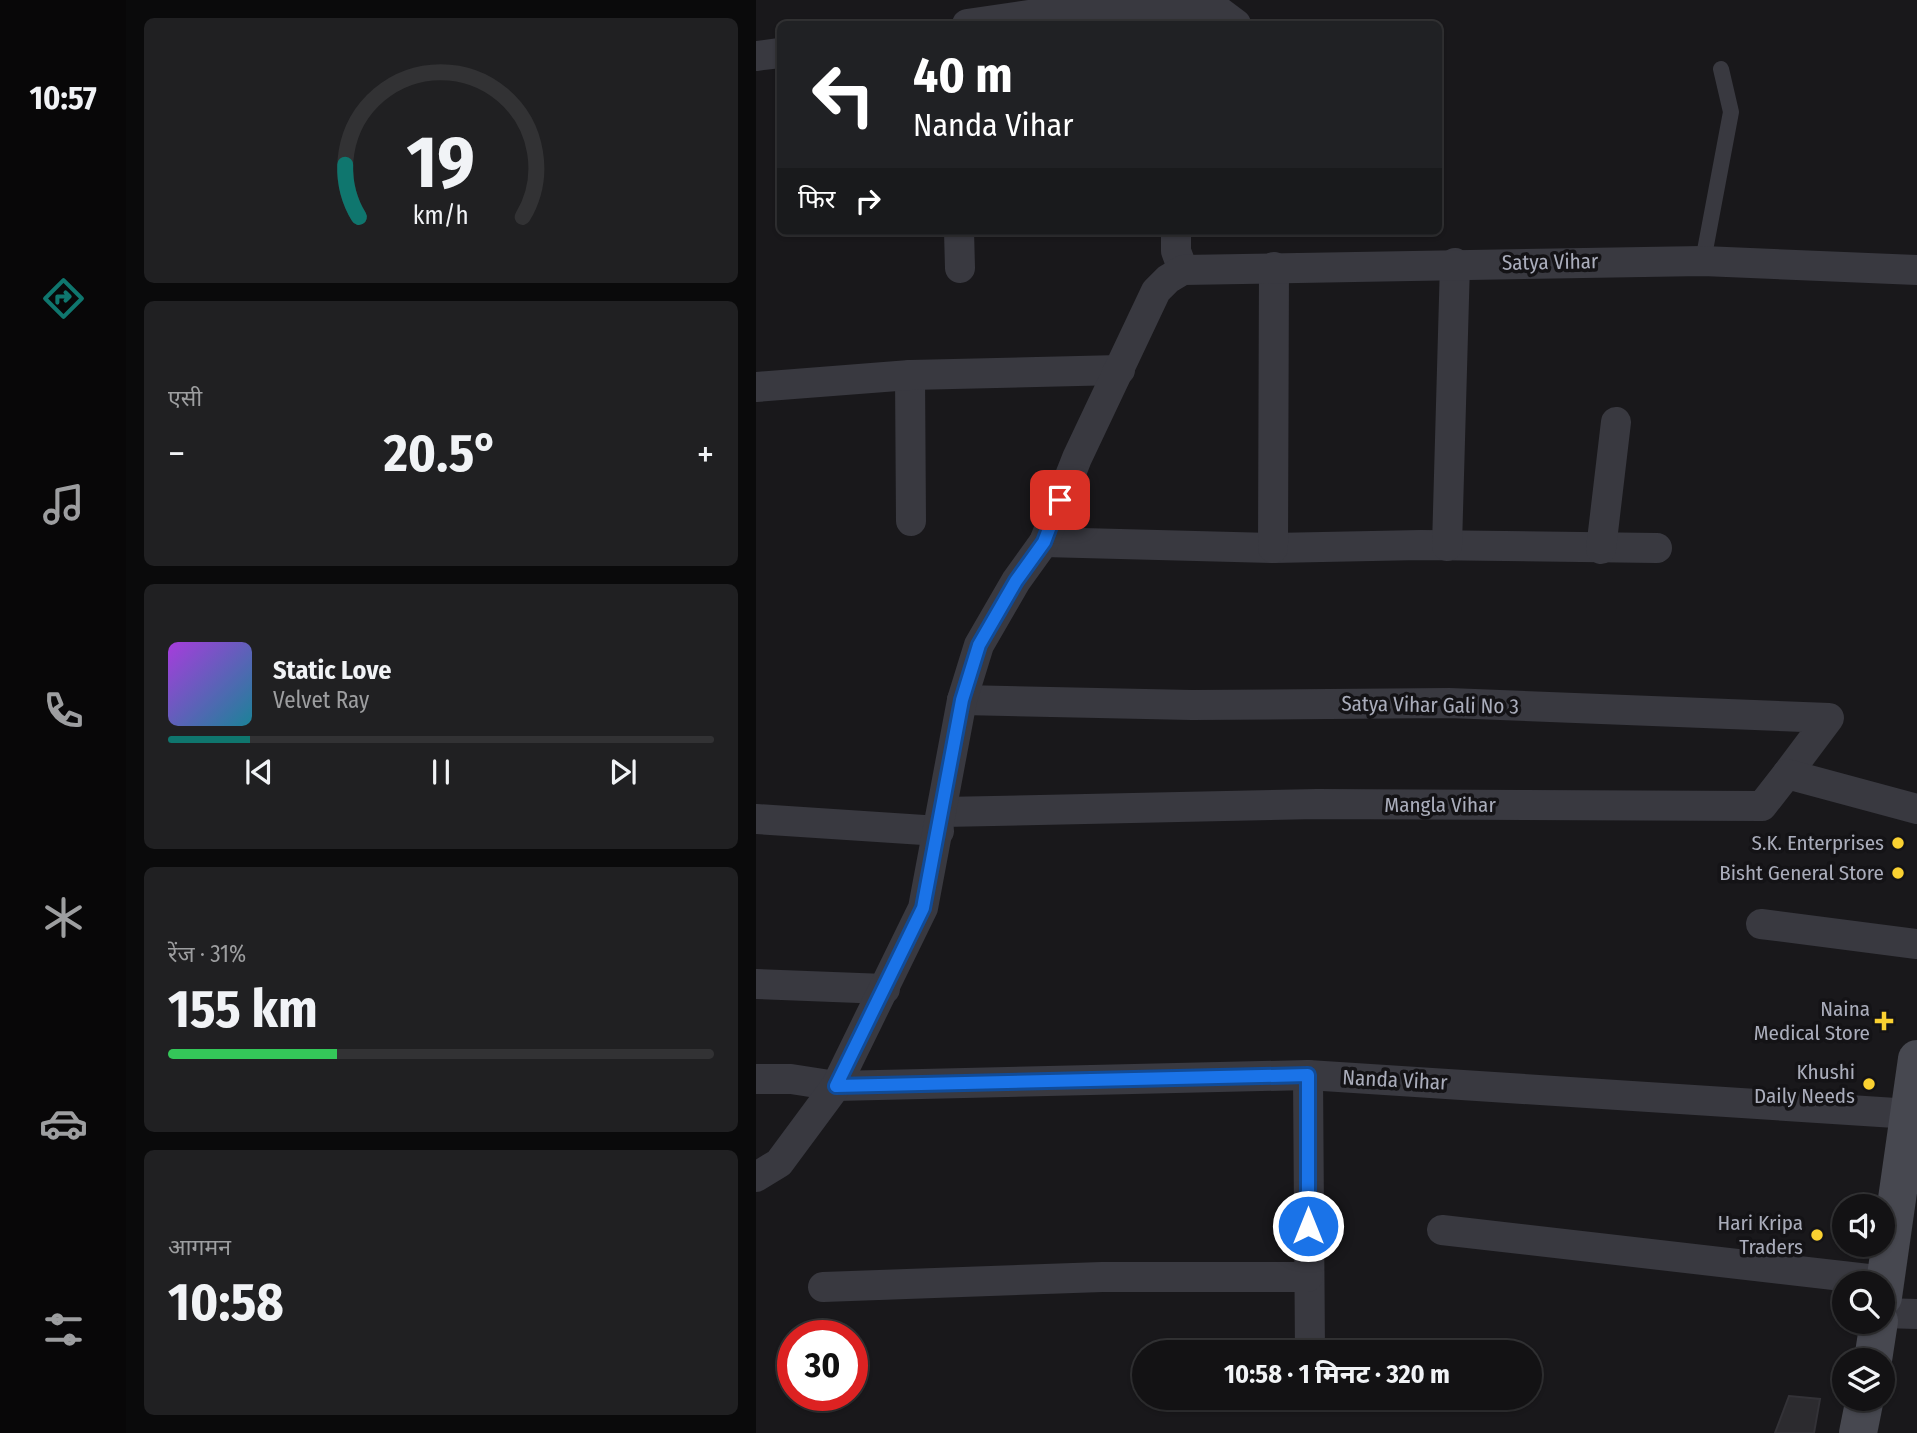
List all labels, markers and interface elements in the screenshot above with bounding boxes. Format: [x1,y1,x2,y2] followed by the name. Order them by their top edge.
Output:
[913,46,1013,105] text: 40 m
[798,49,889,140] icon: left
[29,79,97,117] text: 10:57
[913,106,1073,144] text: Nanda Vihar
[407,119,475,206] text: 19
[849,182,887,220] icon: right
[798,184,835,215] text: फिर
[413,200,469,230] text: km/h
[1502,248,1599,276] street label: Satya Vihar
[39,274,88,323] icon: directions
[168,384,202,412] text: एसी
[384,422,498,485] text: 20.5°
[168,431,185,477] text: −
[697,431,714,477] text: +
[1030,470,1090,530] pin
[39,480,88,529] icon: music
[1041,481,1079,519] icon: arrive
[273,655,391,686] text: Static Love
[39,686,88,735] icon: phone
[273,686,369,714] text: Velvet Ray
[1341,690,1519,720] street label: Satya Vihar Gali No 3
[240,753,278,791] icon: previous
[422,753,460,791] icon: pause
[604,753,642,791] icon: next
[1384,792,1496,818] street label: Mangla Vihar
[1752,830,1884,856] place label: S.K. Enterprises
[1890,835,1906,851] marker: S.K. Enterprises
[1719,860,1884,886] place label: Bisht General Store
[1890,865,1906,881] marker: Bisht General Store
[39,893,88,942] icon: climate
[168,940,246,968] text: रेंज · 31%
[168,978,318,1041] text: 155 km
[1754,996,1870,1046] place label: Naina Medical Store
[1876,1013,1892,1029] marker: Naina Medical Store
[1754,1059,1855,1109] place label: Khushi Daily Needs
[1342,1064,1449,1096] street label: Nanda Vihar
[1861,1076,1877,1092] marker: Khushi Daily Needs
[39,1099,88,1148] icon: car
[1271,1189,1345,1263] position arrow
[1832,1194,1895,1411] map controls
[1832,1194,1895,1257] button: sound
[1717,1210,1803,1260] place label: Hari Kripa Traders
[1809,1227,1825,1243] marker: Hari Kripa Traders
[168,1233,231,1261] text: आगमन
[168,1271,284,1334] text: 10:58
[1832,1271,1895,1334] button: search
[39,1305,88,1354] icon: filters
[777,1320,868,1411] speed limit sign: 30
[1832,1348,1895,1411] button: layers
[1224,1359,1450,1390] text: 10:58 · 1 मिनट · 320 m

